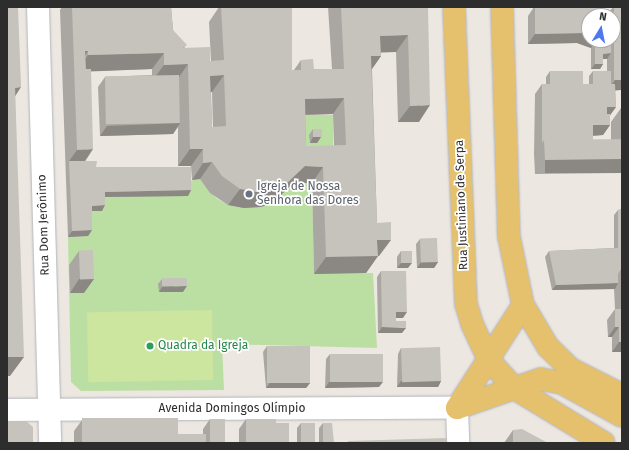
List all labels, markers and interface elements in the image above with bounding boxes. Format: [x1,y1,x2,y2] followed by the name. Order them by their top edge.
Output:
[581,8,621,48] north arrow
[598,10,608,24] text: N
[453,140,471,270] street label: Rua Justiniano de Serpa
[35,174,53,276] street label: Rua Dom Jerônimo
[257,180,359,208] place label: Igreja de Nossa Senhora das Dores
[244,189,254,199] marker: Igreja de Nossa Senhora das Dores
[158,339,248,353] place label: Quadra da Igreja
[145,341,155,351] marker: Quadra da Igreja
[159,402,305,416] street label: Avenida Domingos Olímpio

